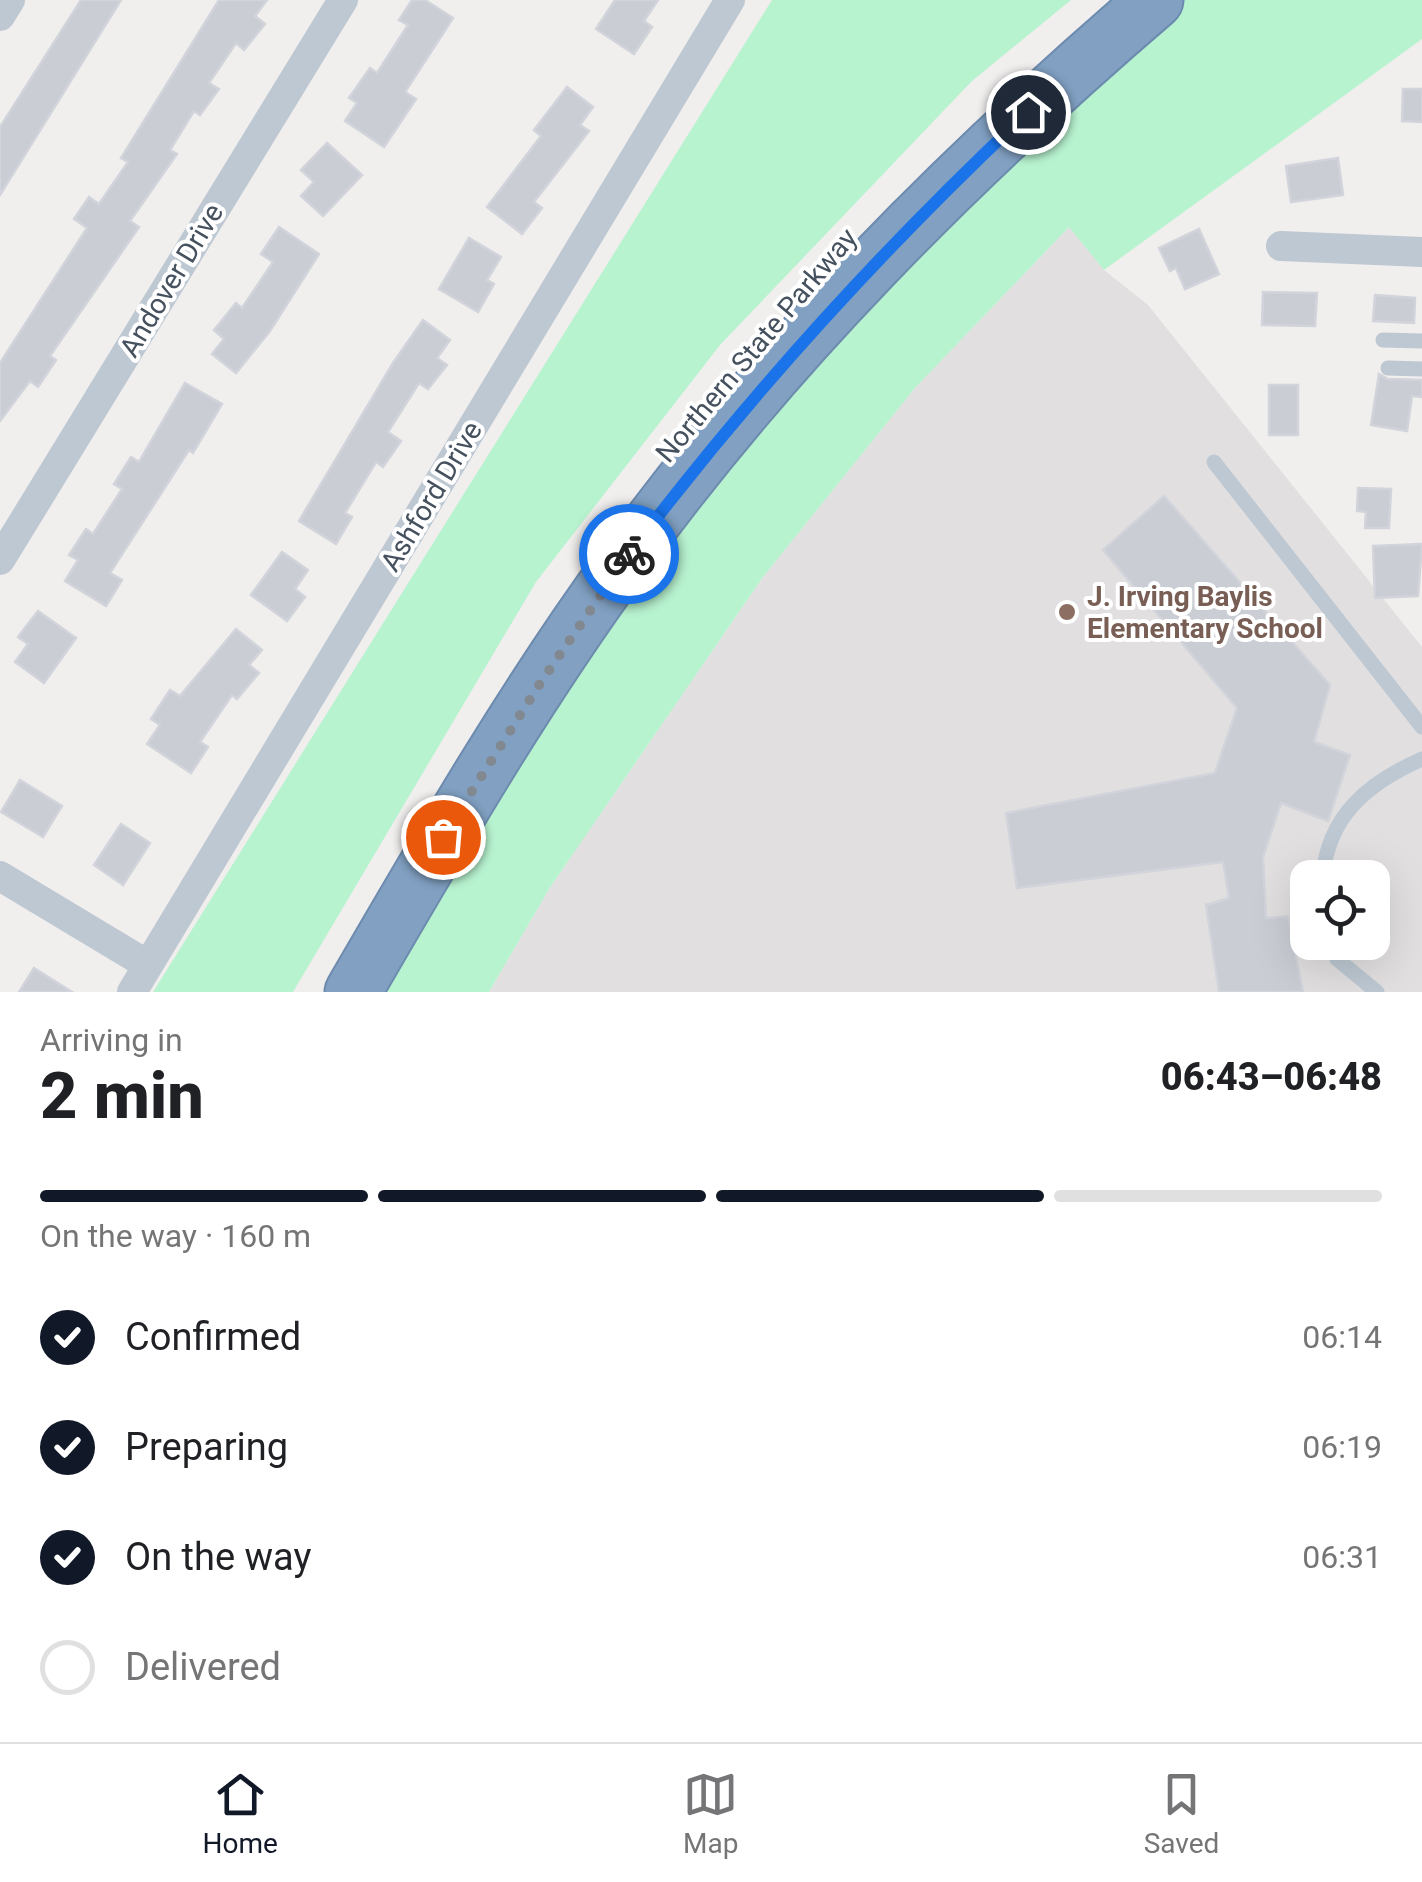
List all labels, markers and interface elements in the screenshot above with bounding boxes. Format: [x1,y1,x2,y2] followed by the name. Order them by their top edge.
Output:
[986,70,1071,155] pin
[1001,85,1056,140] icon: home
[113,198,230,363] street label: Andover Drive
[649,222,864,469] street label: Northern State Parkway
[374,415,489,577] street label: Ashford Drive
[579,504,679,604] courier
[602,527,657,582] icon: bike
[1087,580,1323,645] place label: J. Irving Baylis Elementary School
[1056,601,1078,623] marker: J. Irving Baylis Elementary School
[401,795,486,880] pin
[416,810,471,865] icon: bag
[1290,860,1390,960] map controls
[1290,860,1390,960] button: locate
[40,1021,183,1059] text: Arriving in
[1161,1055,1382,1099] text: 06:43–06:48
[40,1058,204,1134] text: 2 min
[40,1217,311,1255] text: On the way · 160 m
[40,1310,95,1365] icon: check
[125,1315,301,1359] text: Confirmed
[1302,1318,1382,1356] text: 06:14
[40,1420,95,1475] icon: check
[125,1425,288,1469] text: Preparing
[1302,1428,1382,1466] text: 06:19
[40,1530,95,1585] icon: check
[125,1535,311,1579] text: On the way
[1302,1538,1382,1576] text: 06:31
[125,1645,281,1689] text: Delivered
[203,1767,278,1860] tab: Home
[683,1767,739,1860] tab: Map
[1144,1767,1219,1860] tab: Saved

